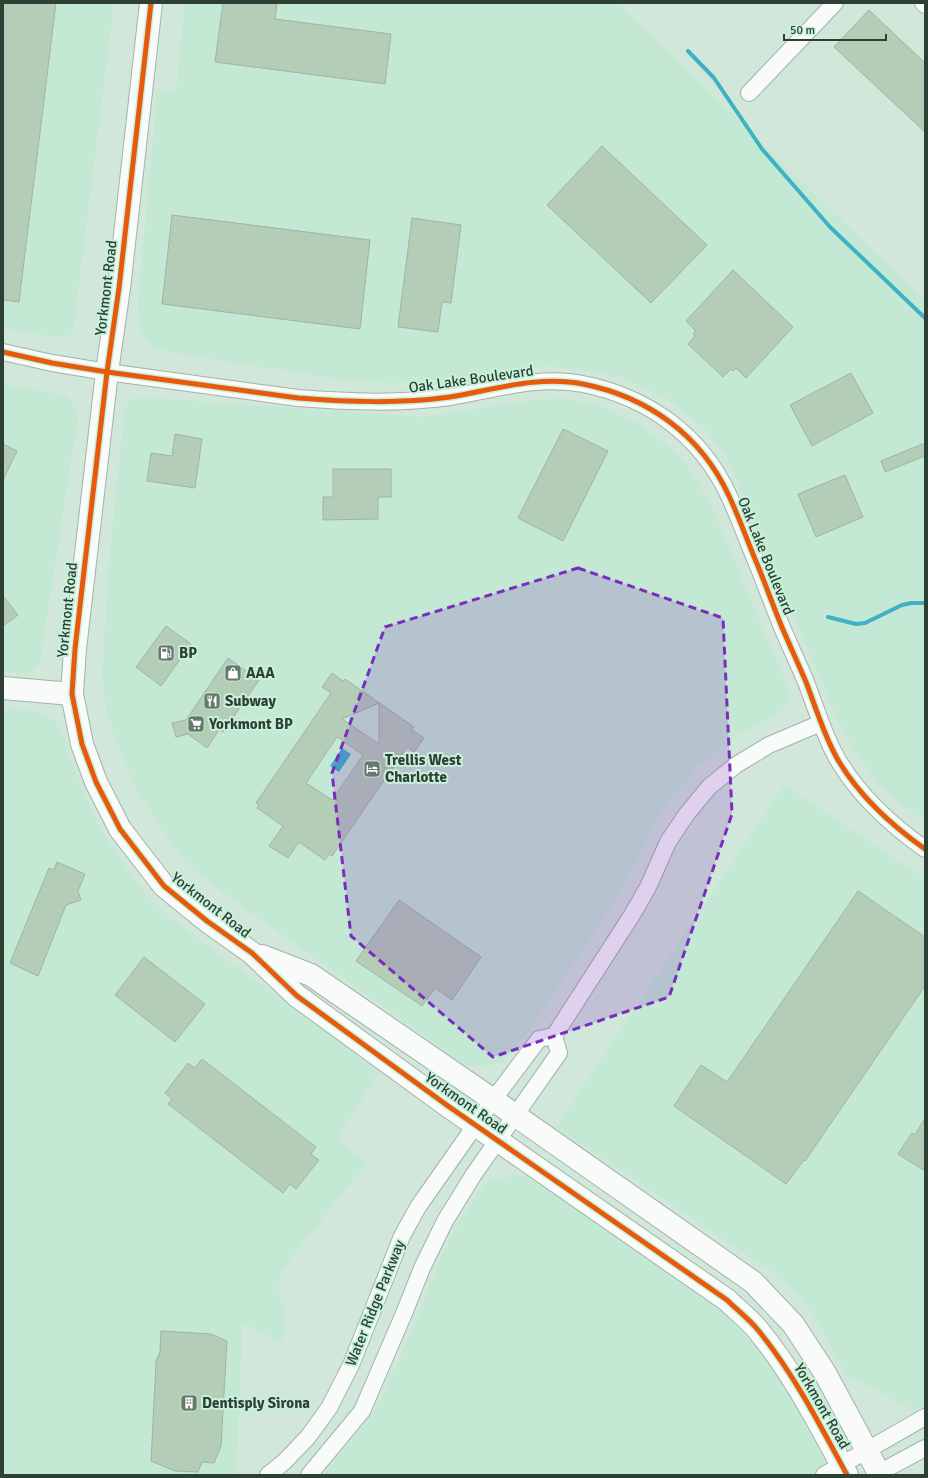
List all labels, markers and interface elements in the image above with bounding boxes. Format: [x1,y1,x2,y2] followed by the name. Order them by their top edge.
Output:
[784,16,886,42] scale bar
[790,23,815,38] text: 50 m
[91,239,121,337] street label: Yorkmont Road
[407,361,535,397] street label: Oak Lake Boulevard
[734,494,798,618] street label: Oak Lake Boulevard
[53,561,81,659] street label: Yorkmont Road
[156,643,176,663] fuel station icon: BP
[179,644,197,662] place label: BP
[223,663,243,683] shop icon: AAA
[246,664,275,682] place label: AAA
[202,691,222,711] restaurant icon: Subway
[225,692,276,710] place label: Subway
[186,714,206,734] supermarket icon: Yorkmont BP
[208,715,293,733] place label: Yorkmont BP
[385,751,462,786] place label: Trellis West Charlotte
[362,759,382,779] hotel icon: Trellis West Charlotte
[168,868,254,942] street label: Yorkmont Road
[421,1068,511,1138] street label: Yorkmont Road
[341,1237,409,1369] street label: Water Ridge Parkway
[790,1360,854,1452] street label: Yorkmont Road
[179,1393,199,1413] building icon: Dentisply Sirona
[202,1394,310,1412] place label: Dentisply Sirona

